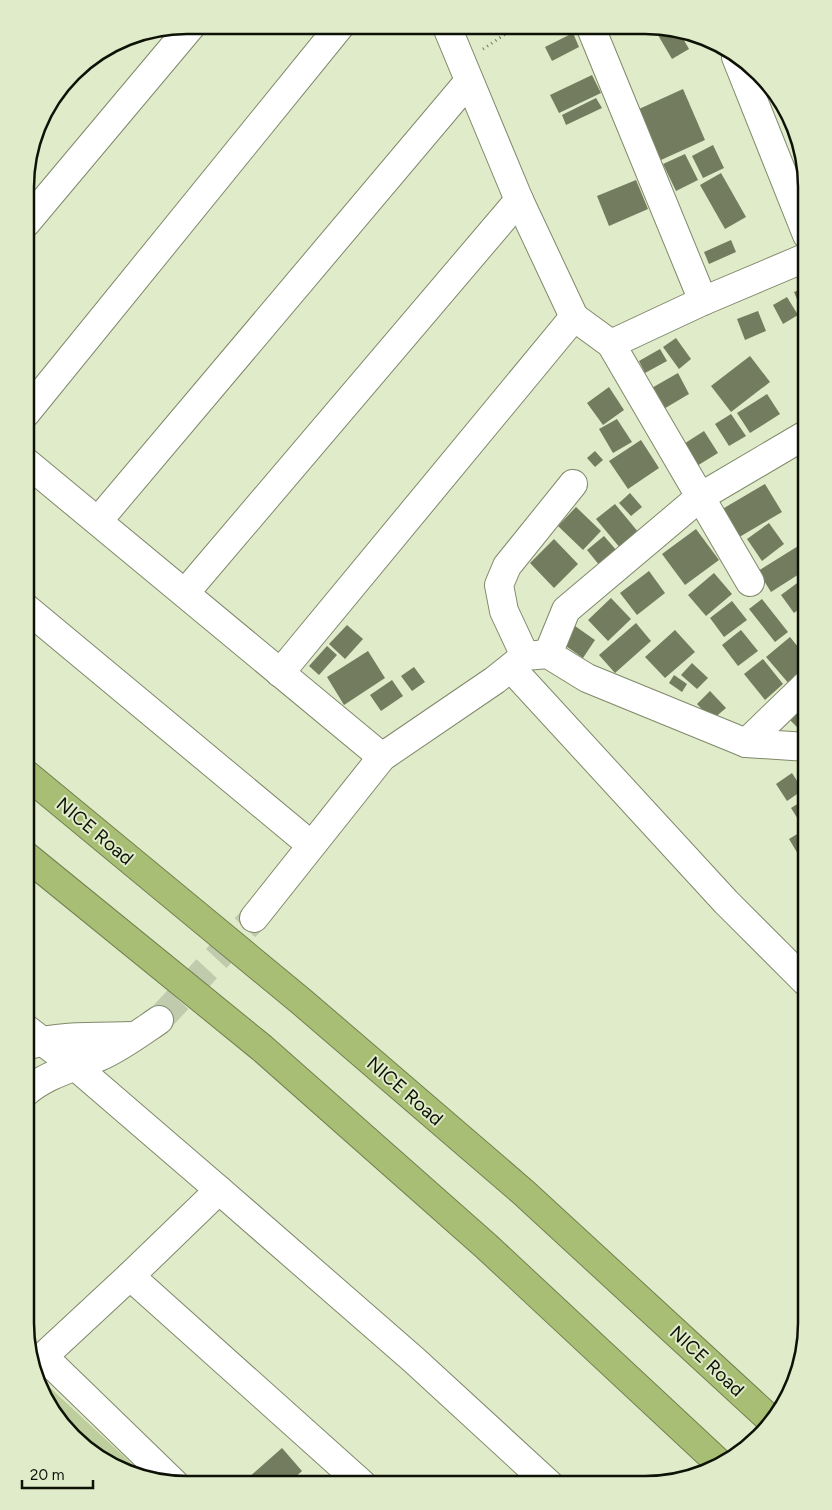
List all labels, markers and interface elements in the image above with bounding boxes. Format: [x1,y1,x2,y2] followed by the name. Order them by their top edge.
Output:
[52,792,138,870] street label: NICE Road
[362,1052,448,1130] street label: NICE Road
[665,1321,749,1401] street label: NICE Road
[22,1458,94,1490] scale bar
[30,1466,64,1484] text: 20 m

